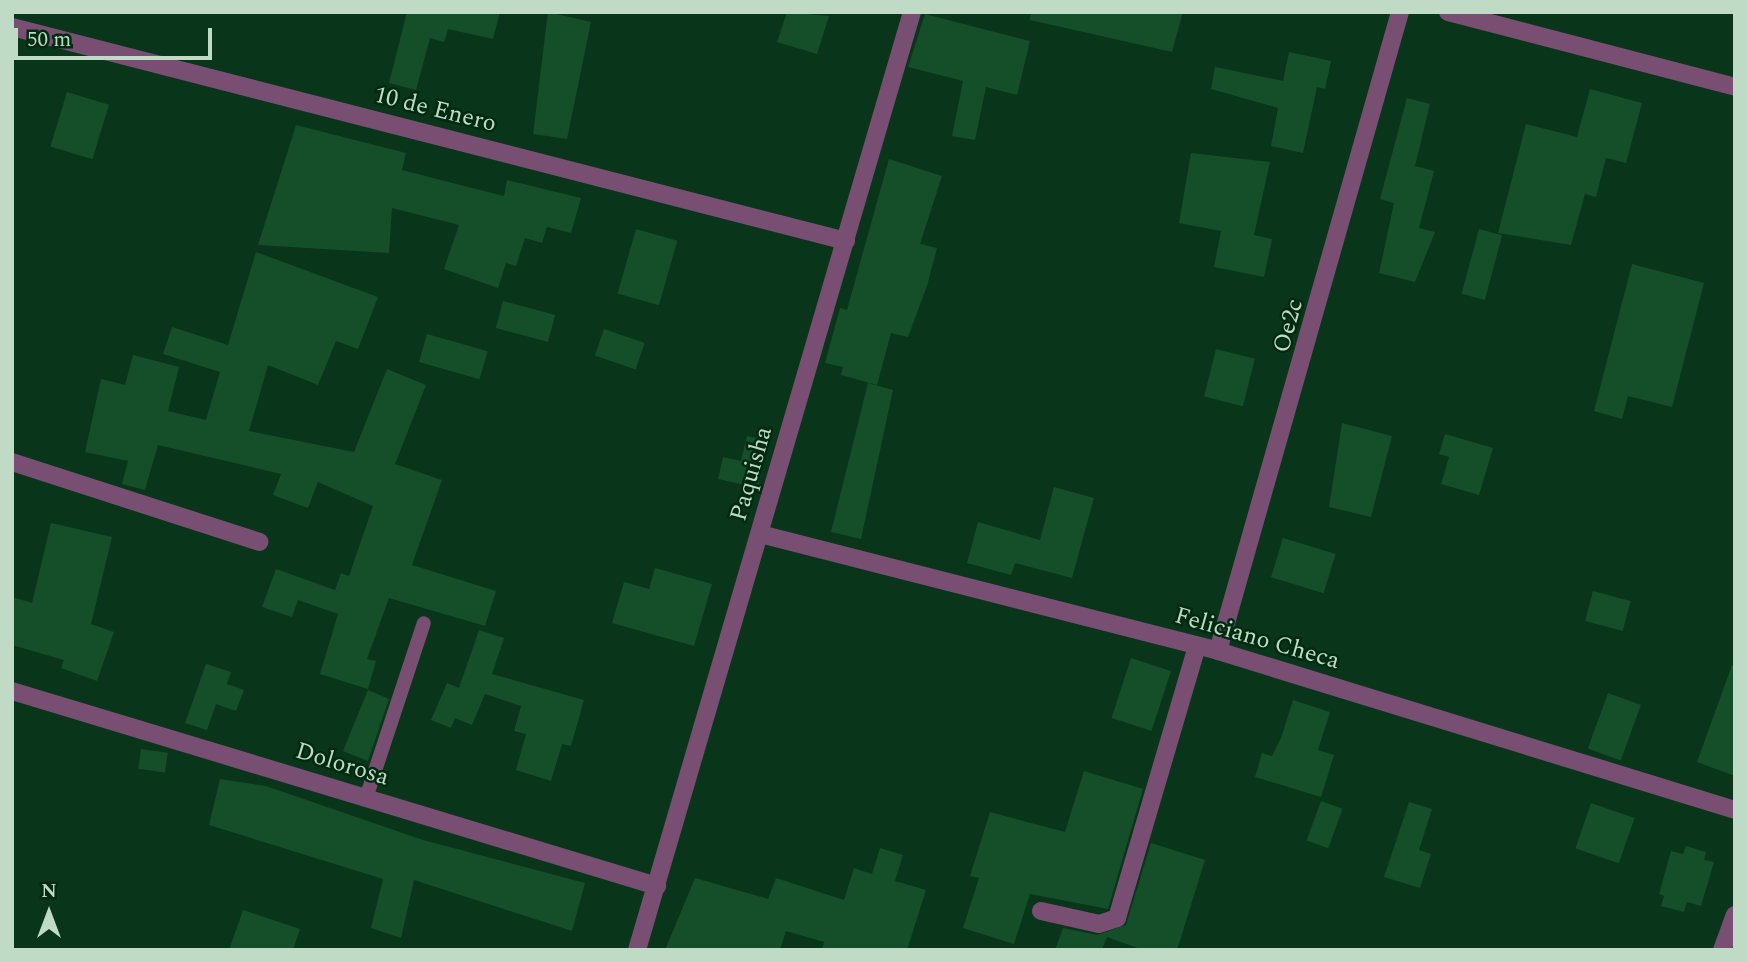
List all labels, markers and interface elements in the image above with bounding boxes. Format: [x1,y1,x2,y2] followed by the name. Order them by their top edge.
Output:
[18,14,215,58] scale bar
[27,24,71,56] text: 50 m
[371,81,499,139] street label: 10 de Enero
[1268,296,1310,356] street label: Oe2c
[725,423,779,525] street label: Paquisha
[1171,602,1343,676] street label: Feliciano Checa
[292,737,392,793] street label: Dolorosa
[41,877,57,906] text: N
[14,878,84,948] north arrow

